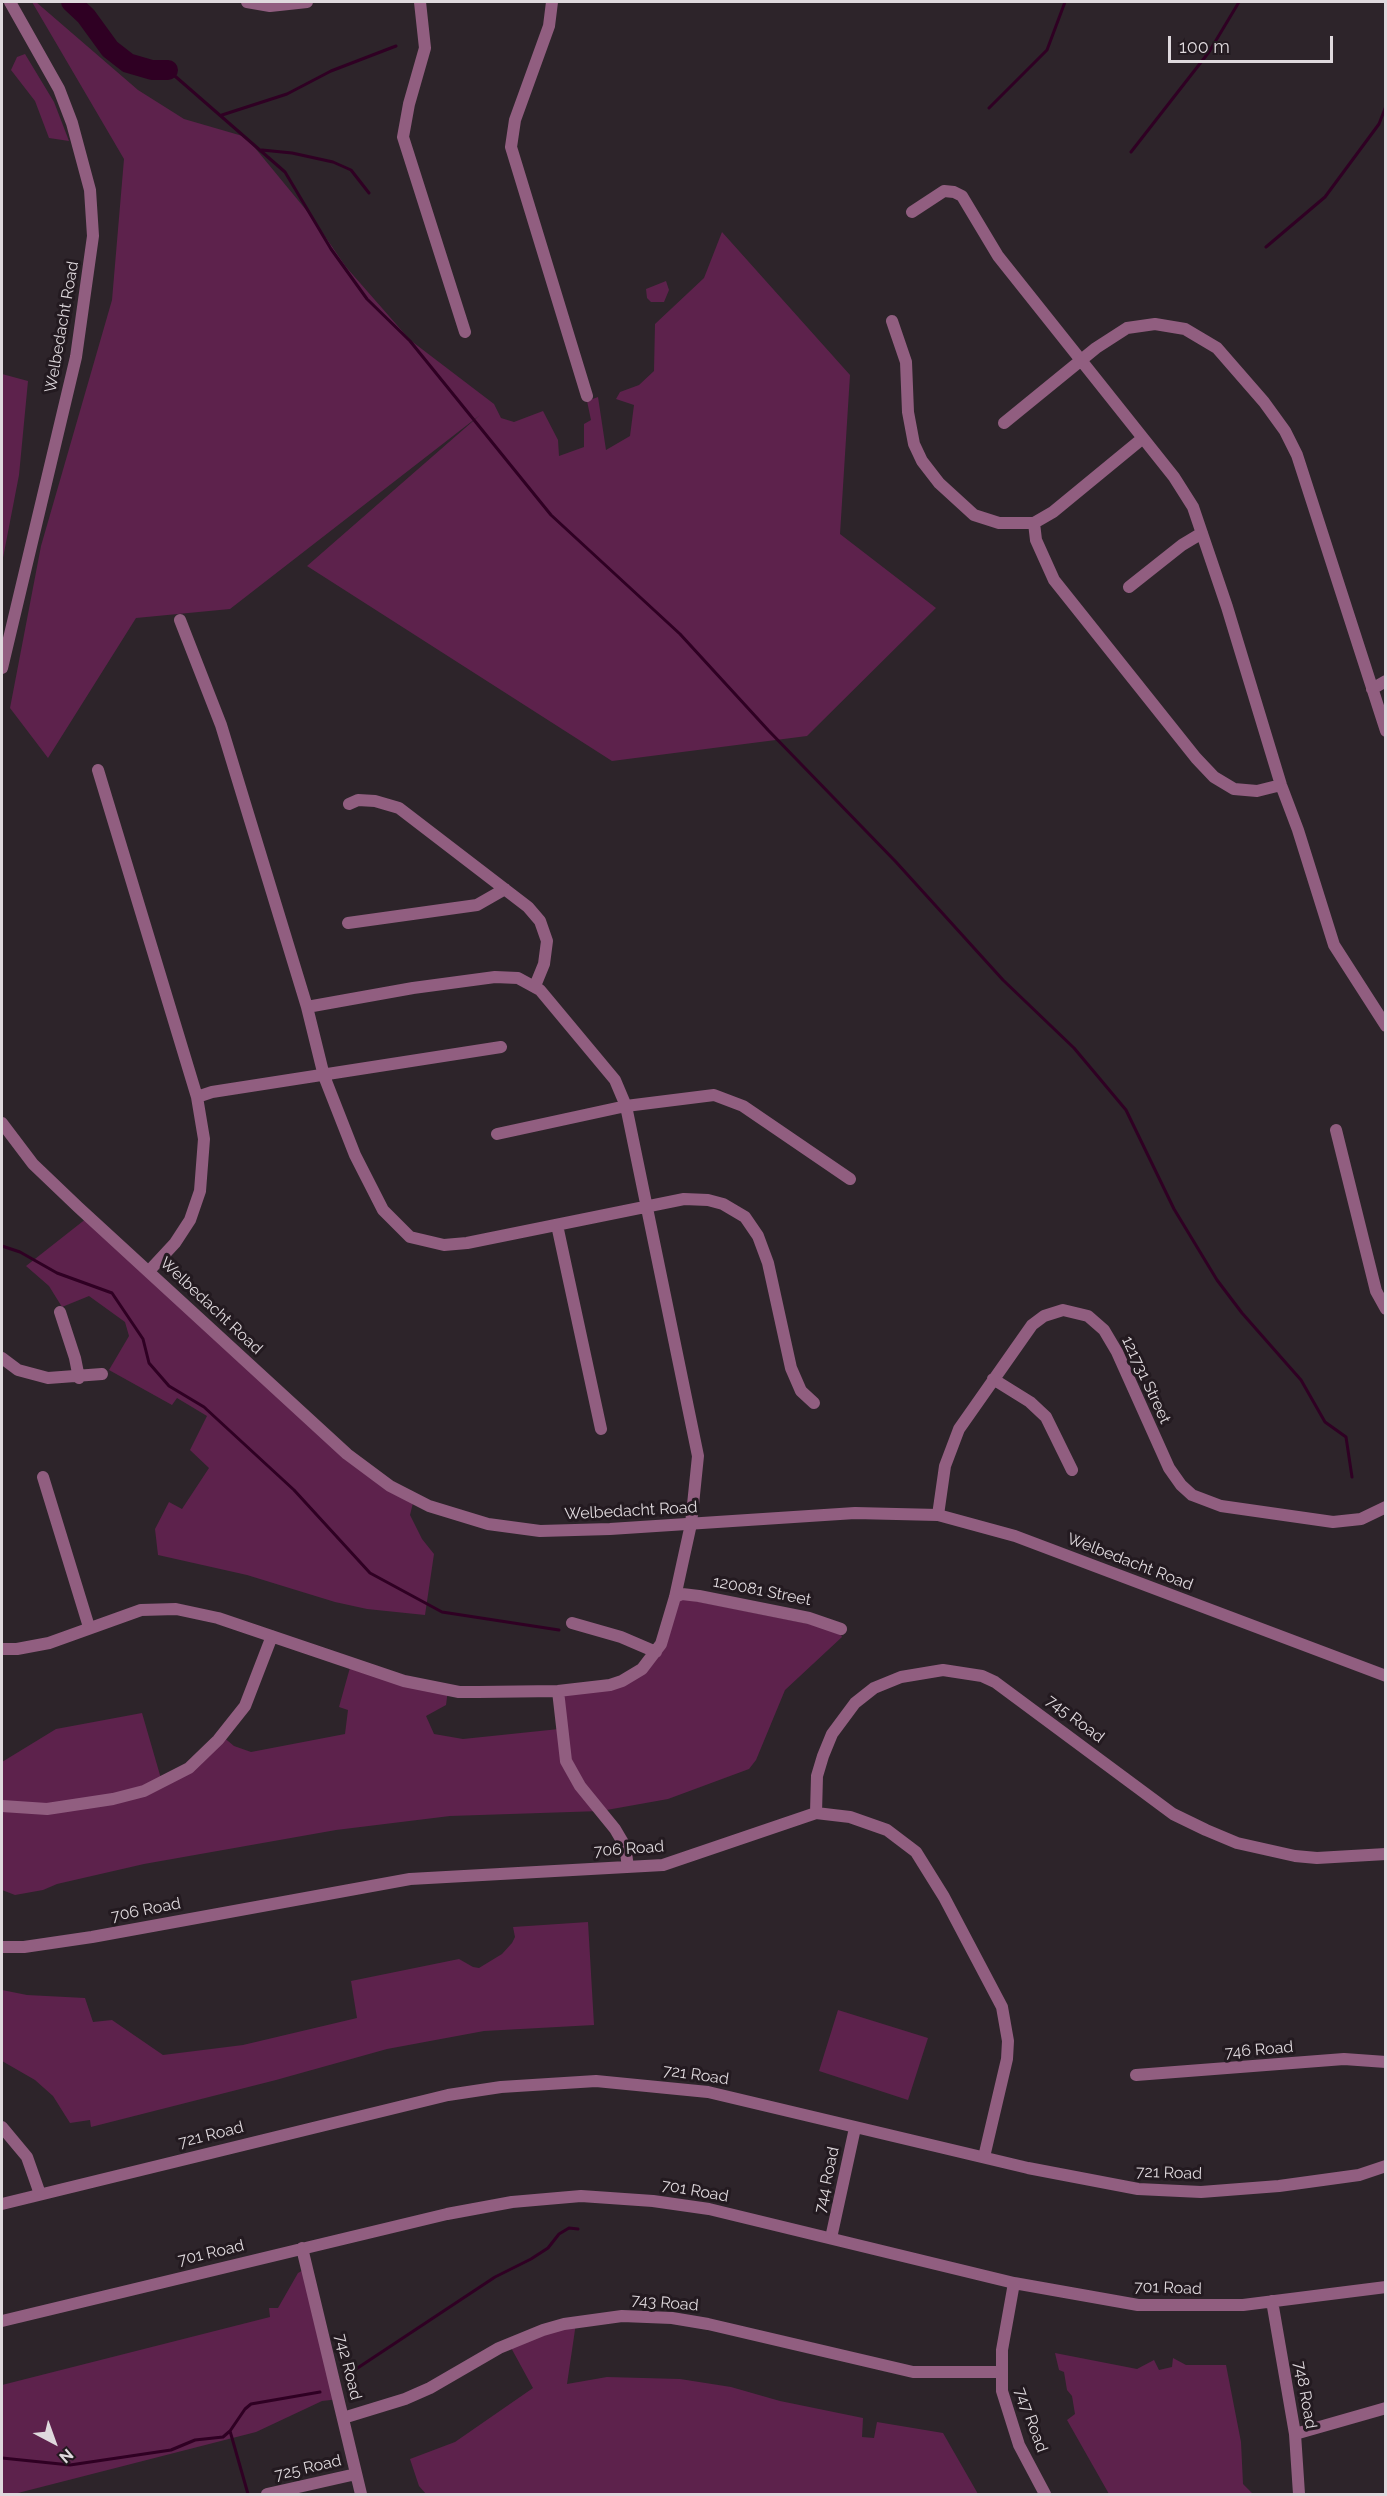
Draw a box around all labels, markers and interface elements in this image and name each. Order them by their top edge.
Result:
scale bar [1171,24,1336,62]
text: 100 m [1179,36,1230,57]
street label: Welbedacht Road [41,260,83,394]
street label: Welbedacht Road [156,1254,266,1358]
street label: 121731 Street [1117,1333,1175,1427]
street label: Welbedacht Road [564,1498,698,1524]
street label: Welbedacht Road [1064,1529,1196,1595]
street label: 120081 Street [711,1572,813,1610]
street label: 745 Road [1042,1691,1108,1747]
street label: 706 Road [593,1837,665,1861]
street label: 706 Road [110,1894,182,1926]
street label: 746 Road [1224,2037,1294,2063]
street label: 721 Road [662,2061,730,2089]
street label: 721 Road [177,2118,245,2152]
street label: 744 Road [811,2145,843,2215]
street label: 721 Road [1136,2162,1202,2184]
street label: 701 Road [660,2176,730,2206]
street label: 701 Road [176,2236,246,2270]
street label: 701 Road [1134,2277,1202,2299]
street label: 743 Road [631,2290,699,2316]
street label: 742 Road [331,2332,365,2402]
street label: 748 Road [1290,2360,1320,2430]
street label: 747 Road [1010,2385,1052,2455]
north arrow [24,2412,84,2472]
text: N [55,2445,77,2467]
street label: 725 Road [273,2451,343,2485]

